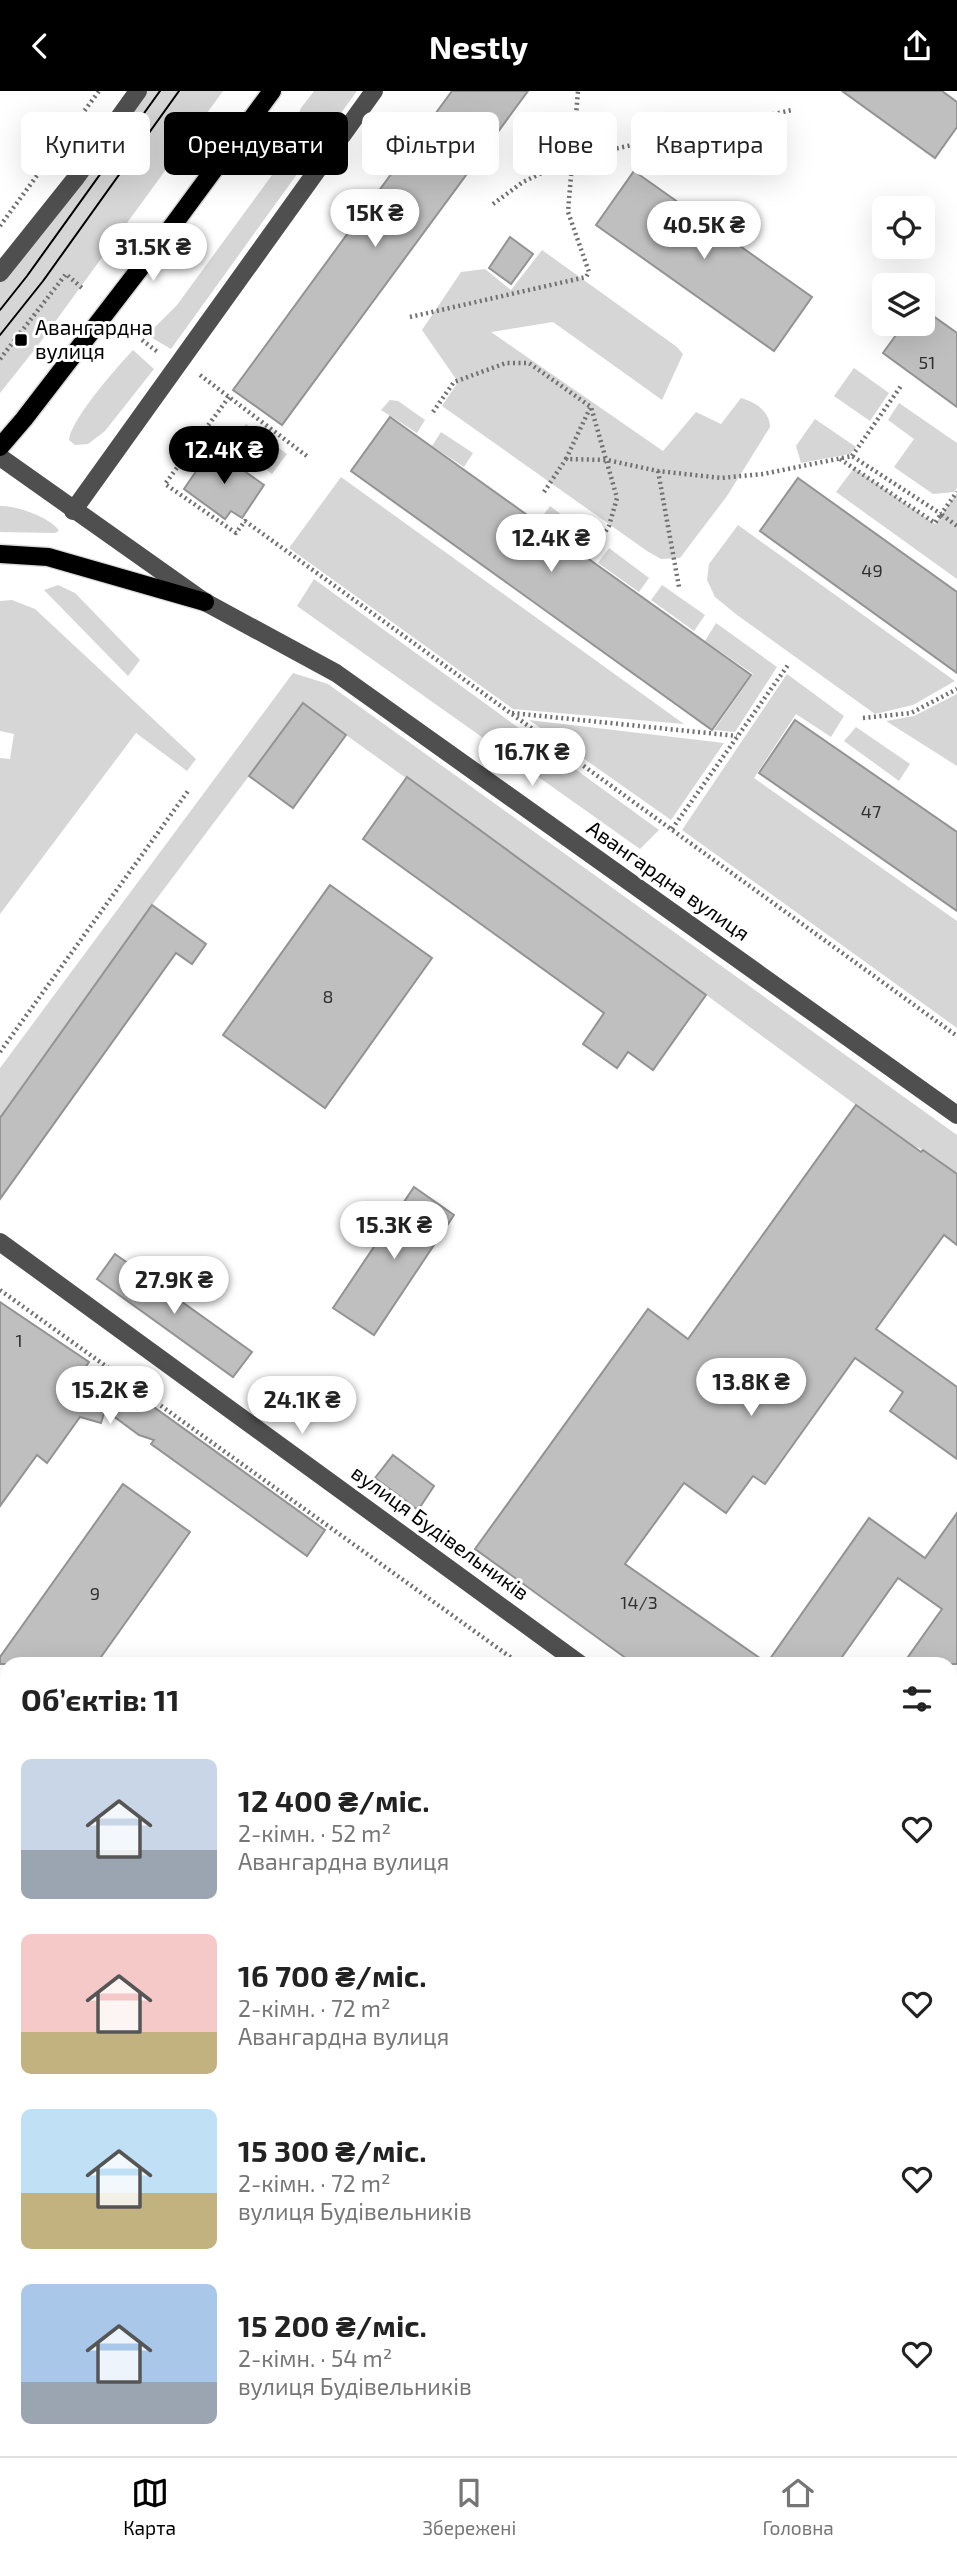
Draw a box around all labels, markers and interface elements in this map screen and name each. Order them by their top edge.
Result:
icon: back [21,27,59,65]
text: Nestly [429,27,528,65]
icon: share [898,27,936,65]
chip: Купити [21,112,150,175]
chip: Орендувати [164,112,348,175]
chip: Фільтри [362,112,499,175]
chip: Нове [513,112,617,175]
chip: Квартира [631,112,787,175]
pin: 15K ₴ [326,190,424,249]
map controls [872,196,935,336]
button: locate [872,196,935,259]
text: 15K ₴ [346,198,404,226]
pin: 40.5K ₴ [639,201,769,261]
text: 40.5K ₴ [663,210,745,238]
pin: 31.5K ₴ [88,223,218,283]
text: 31.5K ₴ [115,232,191,260]
button: layers [872,273,935,336]
place label: Авангардна вулиця [35,314,153,364]
marker: Авангардна вулиця [13,332,29,348]
house number: 51 [919,351,935,373]
pin: 12.4K ₴ [159,427,289,486]
text: 12.4K ₴ [185,435,263,463]
pin: 12.4K ₴ [486,515,616,574]
text: 12.4K ₴ [512,523,590,551]
house number: 49 [861,559,883,581]
pin: 16.7K ₴ [467,729,597,788]
text: 16.7K ₴ [494,737,570,765]
house number: 47 [861,800,881,822]
street label: Авангардна вулиця [582,814,755,946]
house number: 8 [323,985,333,1007]
pin: 15.3K ₴ [329,1201,459,1261]
text: 15.3K ₴ [356,1210,432,1238]
pin: 27.9K ₴ [109,1257,239,1316]
text: 27.9K ₴ [135,1265,213,1293]
house number: 1 [15,1329,23,1351]
pin: 13.8K ₴ [686,1359,816,1418]
pin: 15.2K ₴ [45,1367,175,1426]
text: 13.8K ₴ [712,1367,790,1395]
text: 15.2K ₴ [72,1375,148,1403]
pin: 24.1K ₴ [237,1377,367,1436]
text: 24.1K ₴ [263,1385,341,1413]
street label: вулиця Будівельників [347,1459,535,1605]
house number: 9 [90,1582,100,1604]
house number: 14/3 [620,1591,658,1613]
icon: filters [898,1680,936,1718]
text: Об’єктів: 11 [21,1681,180,1717]
text: 12 400 ₴/міс. [238,1782,430,1818]
icon: home [77,1787,161,1871]
icon: heart [898,1810,936,1848]
text: 2-кімн. · 52 m² [238,1819,391,1847]
text: Авангардна вулиця [238,1847,449,1875]
text: 16 700 ₴/міс. [238,1957,427,1993]
icon: home [77,1962,161,2046]
icon: heart [898,1985,936,2023]
text: 2-кімн. · 72 m² [238,1994,390,2022]
text: Авангардна вулиця [238,2022,449,2050]
text: 15 300 ₴/міс. [238,2132,427,2168]
icon: home [77,2137,161,2221]
icon: heart [898,2160,936,2198]
text: 2-кімн. · 72 m² [238,2169,390,2197]
text: вулиця Будівельників [238,2197,472,2225]
text: 15 200 ₴/міс. [238,2307,427,2343]
icon: home [77,2312,161,2396]
icon: heart [898,2335,936,2373]
text: 2-кімн. · 54 m² [238,2344,392,2372]
text: вулиця Будівельників [238,2372,472,2400]
tab: Карта [123,2474,176,2539]
tab: Збережені [422,2474,516,2539]
tab: Головна [763,2474,834,2539]

